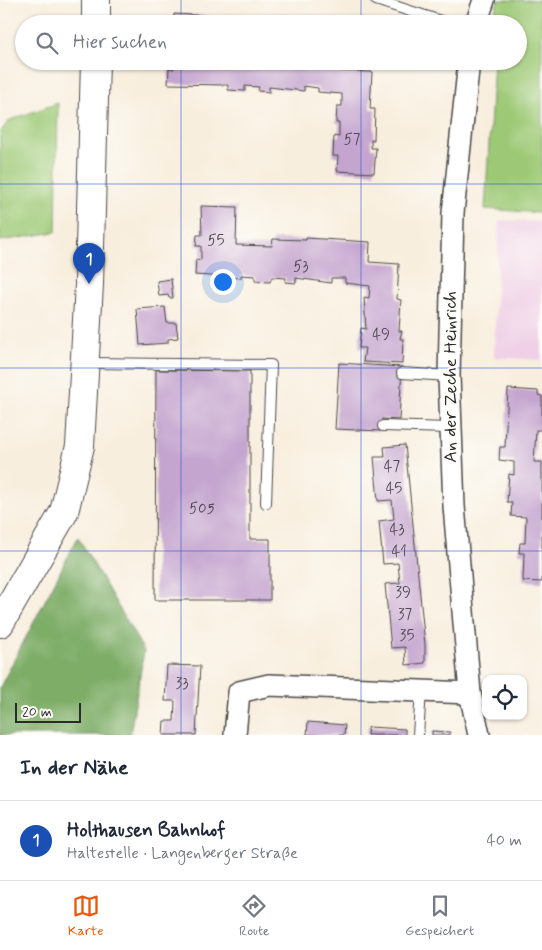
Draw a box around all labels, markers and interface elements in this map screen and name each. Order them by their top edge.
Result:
search box [15,15,527,70]
icon: search [33,29,61,57]
text: Hier suchen [73,30,167,55]
house number: 57 [344,130,361,150]
house number: 55 [208,231,225,251]
pin: 1 [73,243,105,284]
house number: 53 [293,257,309,277]
your location [210,269,236,295]
street label: An der Zeche Heinrich [439,291,463,463]
house number: 49 [372,325,390,345]
house number: 47 [384,457,401,477]
house number: 45 [386,479,402,499]
house number: 505 [189,499,215,519]
house number: 43 [389,520,405,540]
house number: 41 [391,542,407,562]
house number: 39 [395,583,411,603]
house number: 37 [398,605,413,625]
house number: 35 [400,626,414,646]
house number: 33 [175,674,189,694]
map controls [482,675,527,720]
button: locate [482,675,527,720]
scale bar [15,700,81,723]
text: 20 m [22,703,52,721]
text: In der Nähe [20,754,128,782]
text: Holthausen Bahnhof [67,818,225,843]
text: 1 [32,830,40,851]
text: 40 m [486,830,522,851]
text: Haltestelle · Langenberger Straße [67,843,298,864]
tab: Karte [68,892,104,940]
tab: Route [239,892,269,940]
tab: Gespeichert [405,892,474,940]

